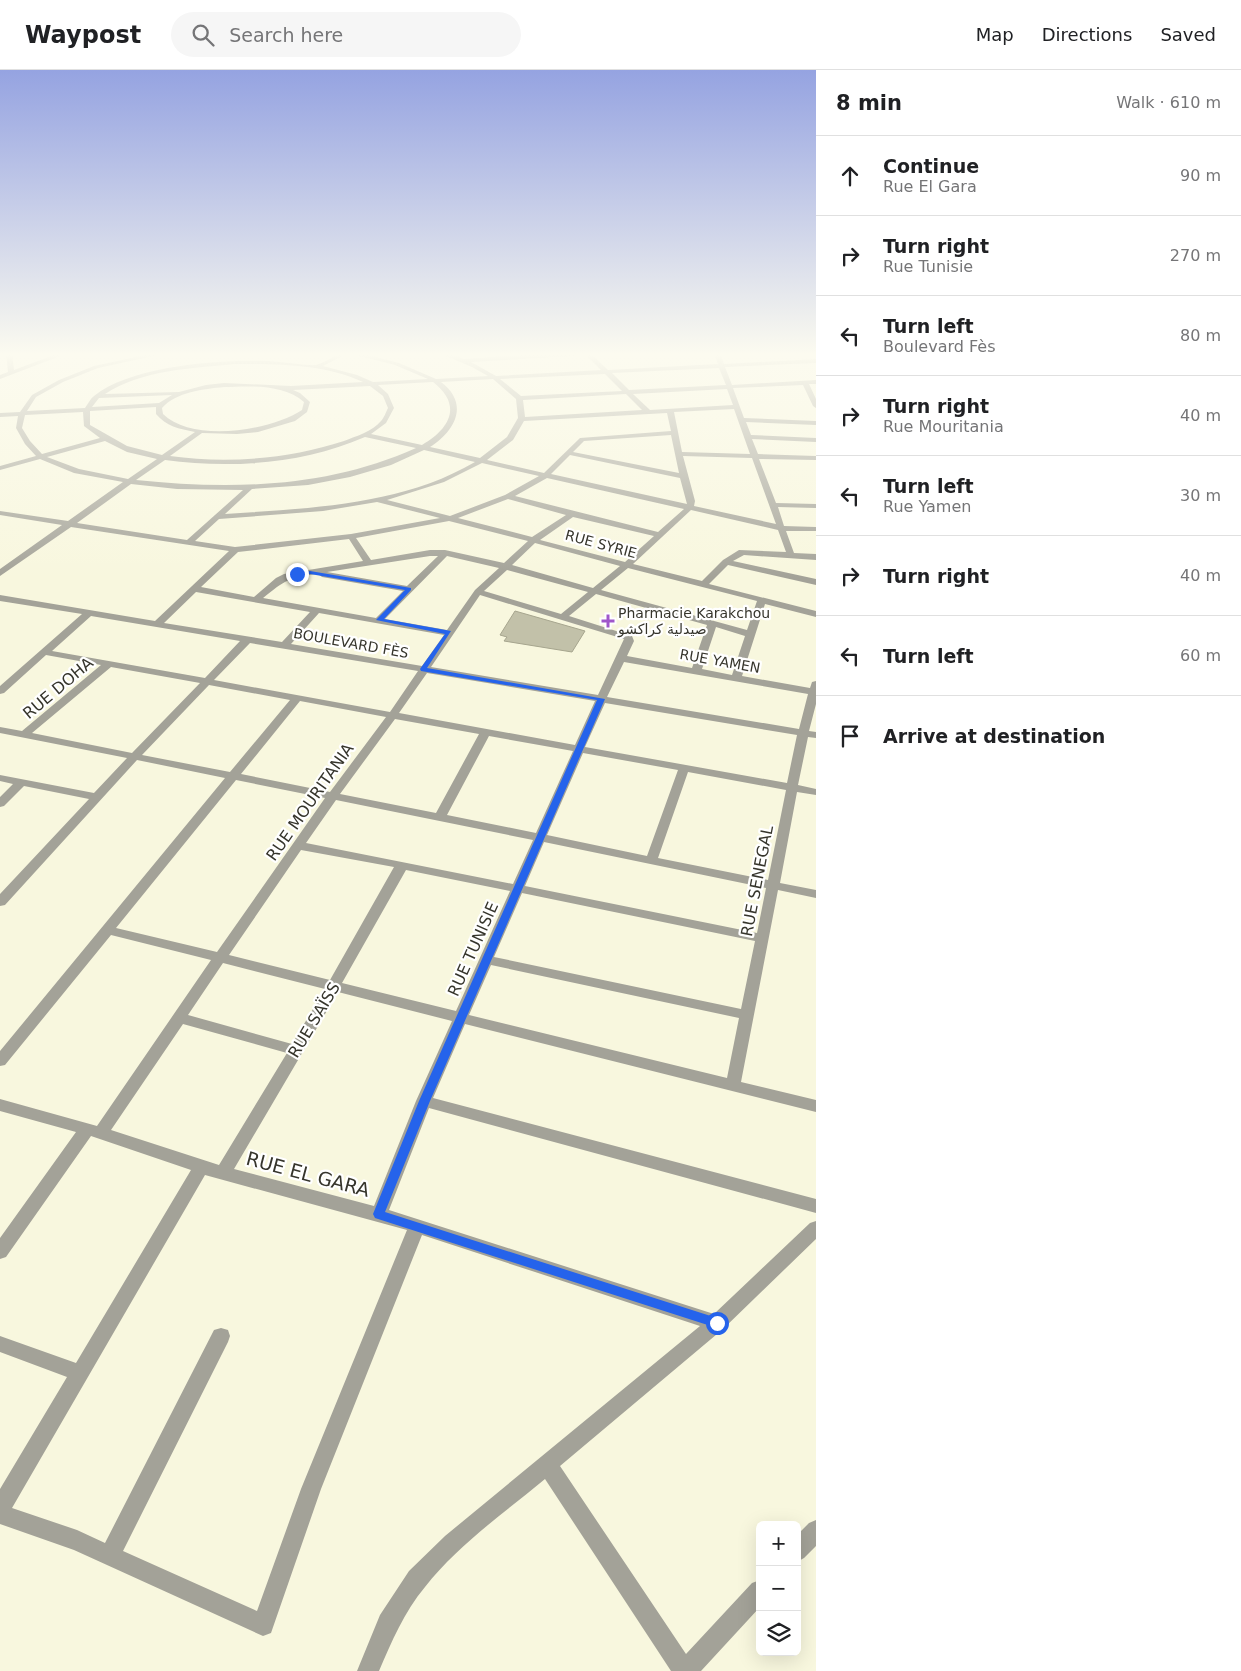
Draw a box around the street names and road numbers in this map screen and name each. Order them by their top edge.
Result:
street label: RUE SYRIE [563,527,639,561]
street label: BOULEVARD FÈS [292,625,410,661]
street label: RUE YAMEN [678,646,762,676]
street label: RUE DOHA [19,653,97,723]
street label: RUE MOURITANIA [262,740,358,864]
street label: RUE SENEGAL [737,824,777,938]
street label: RUE TUNISIE [444,899,502,999]
street label: RUE SAÏSS [284,979,344,1061]
street label: RUE EL GARA [244,1147,372,1201]

